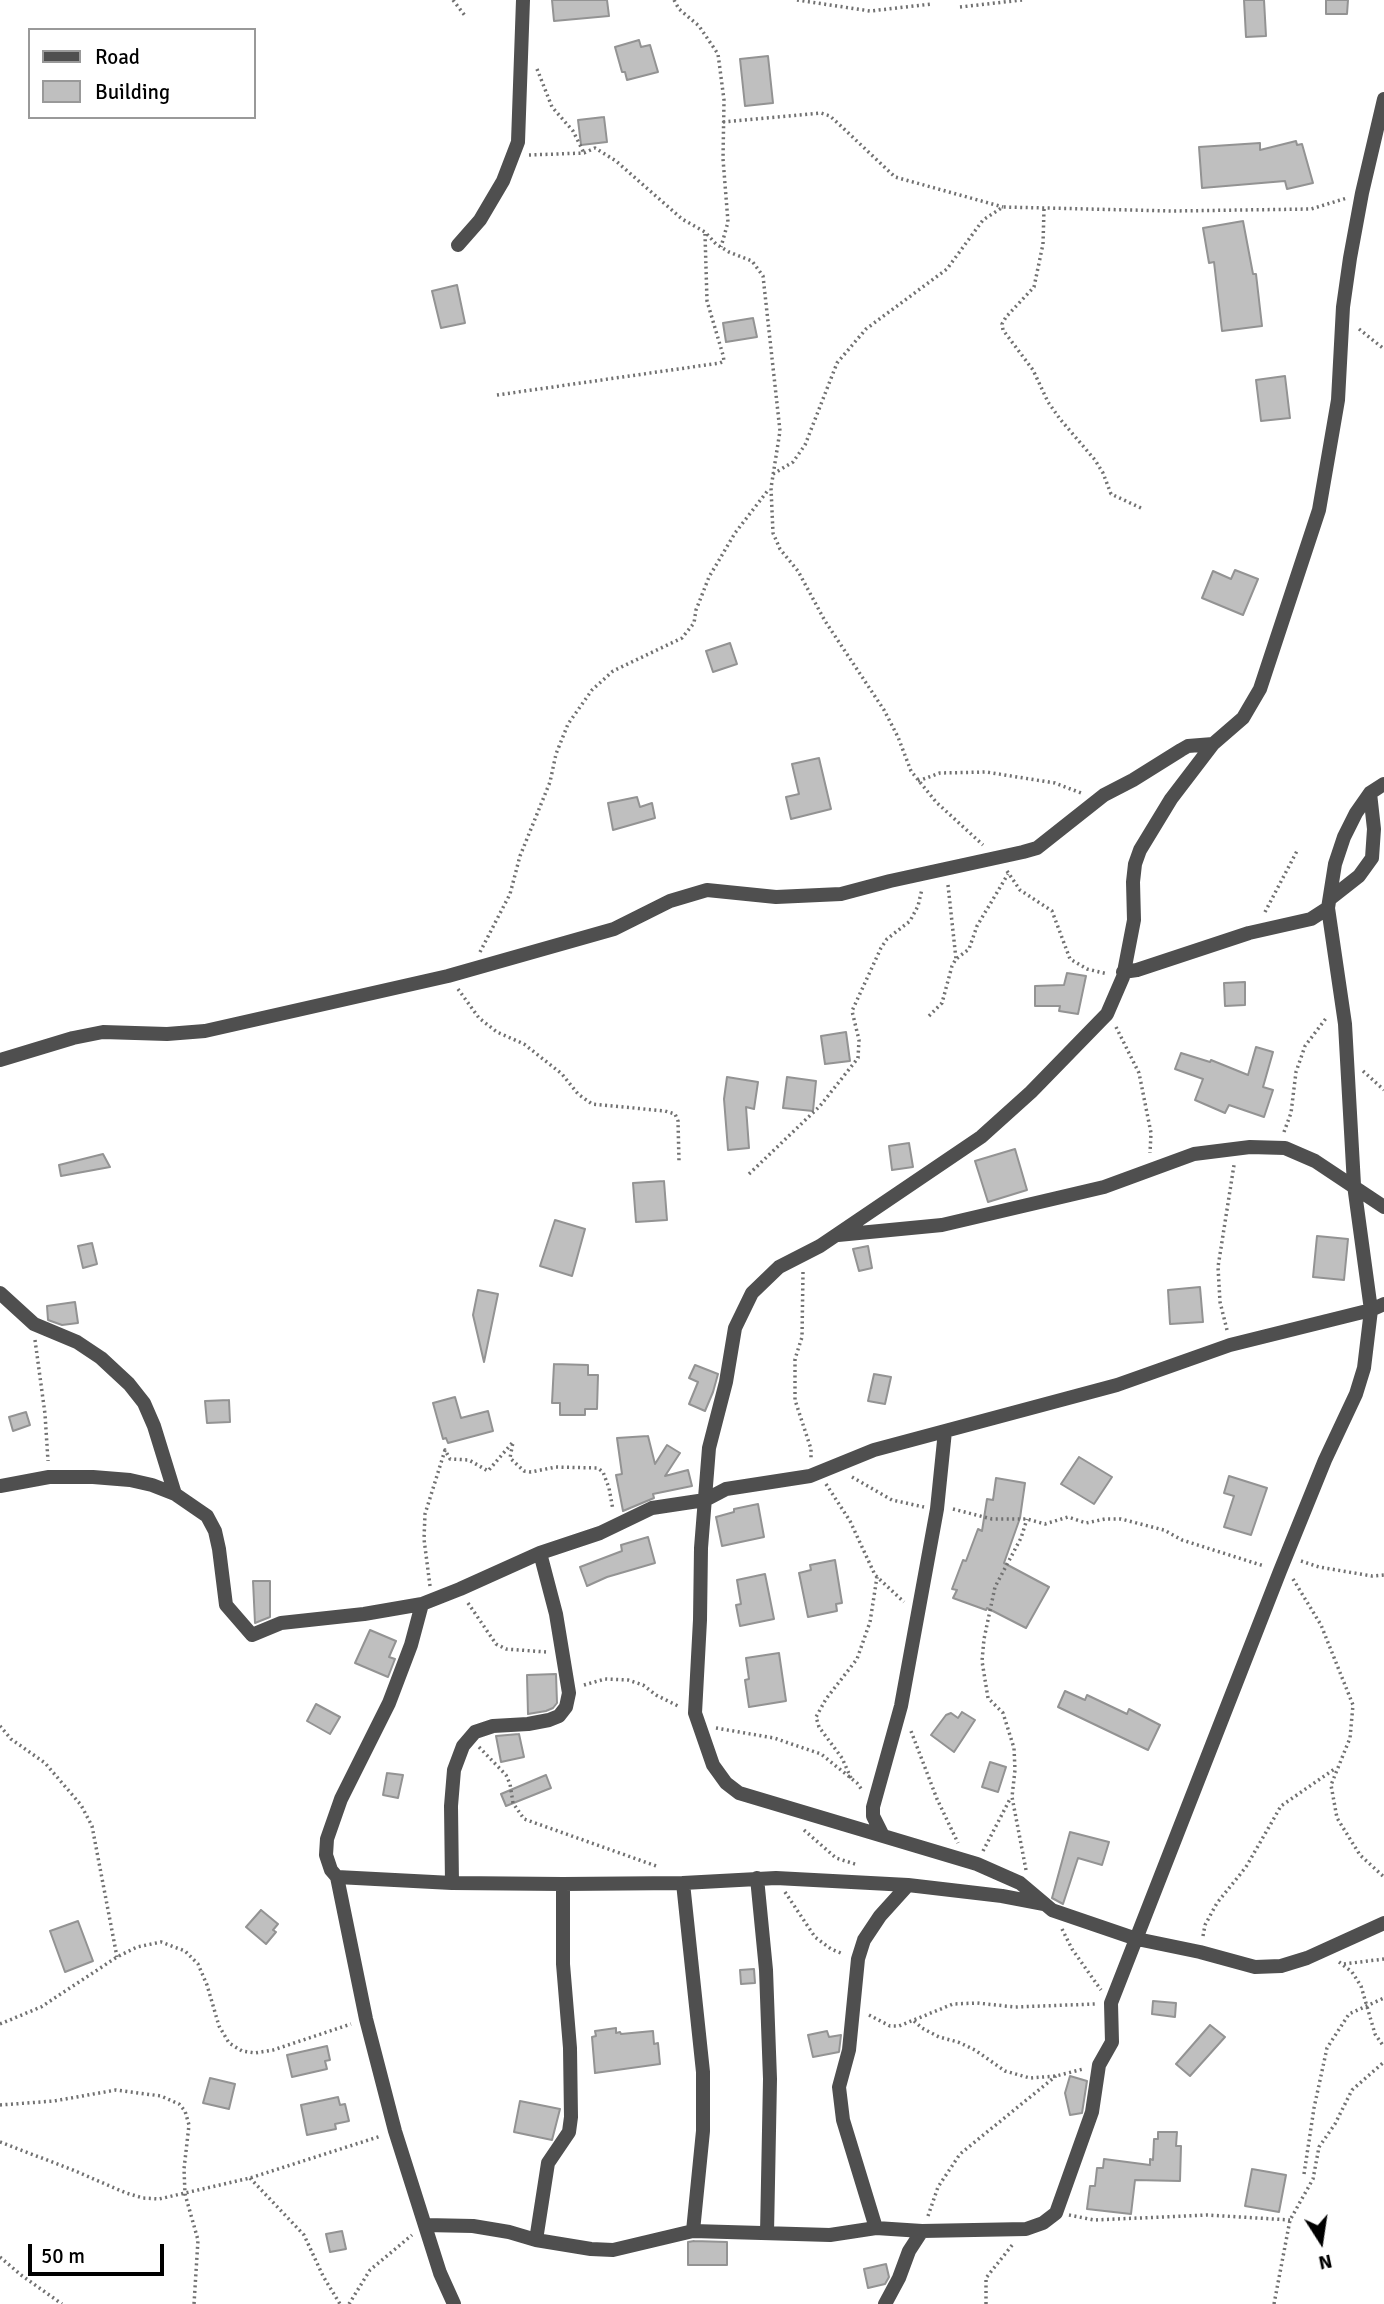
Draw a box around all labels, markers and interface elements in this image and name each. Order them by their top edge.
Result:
legend [28,28,256,119]
text: Road [95,44,140,70]
text: Building [95,79,170,105]
north arrow [1286,2206,1356,2276]
scale bar [32,2230,168,2274]
text: 50 m [41,2243,85,2269]
text: N [1316,2248,1334,2275]

